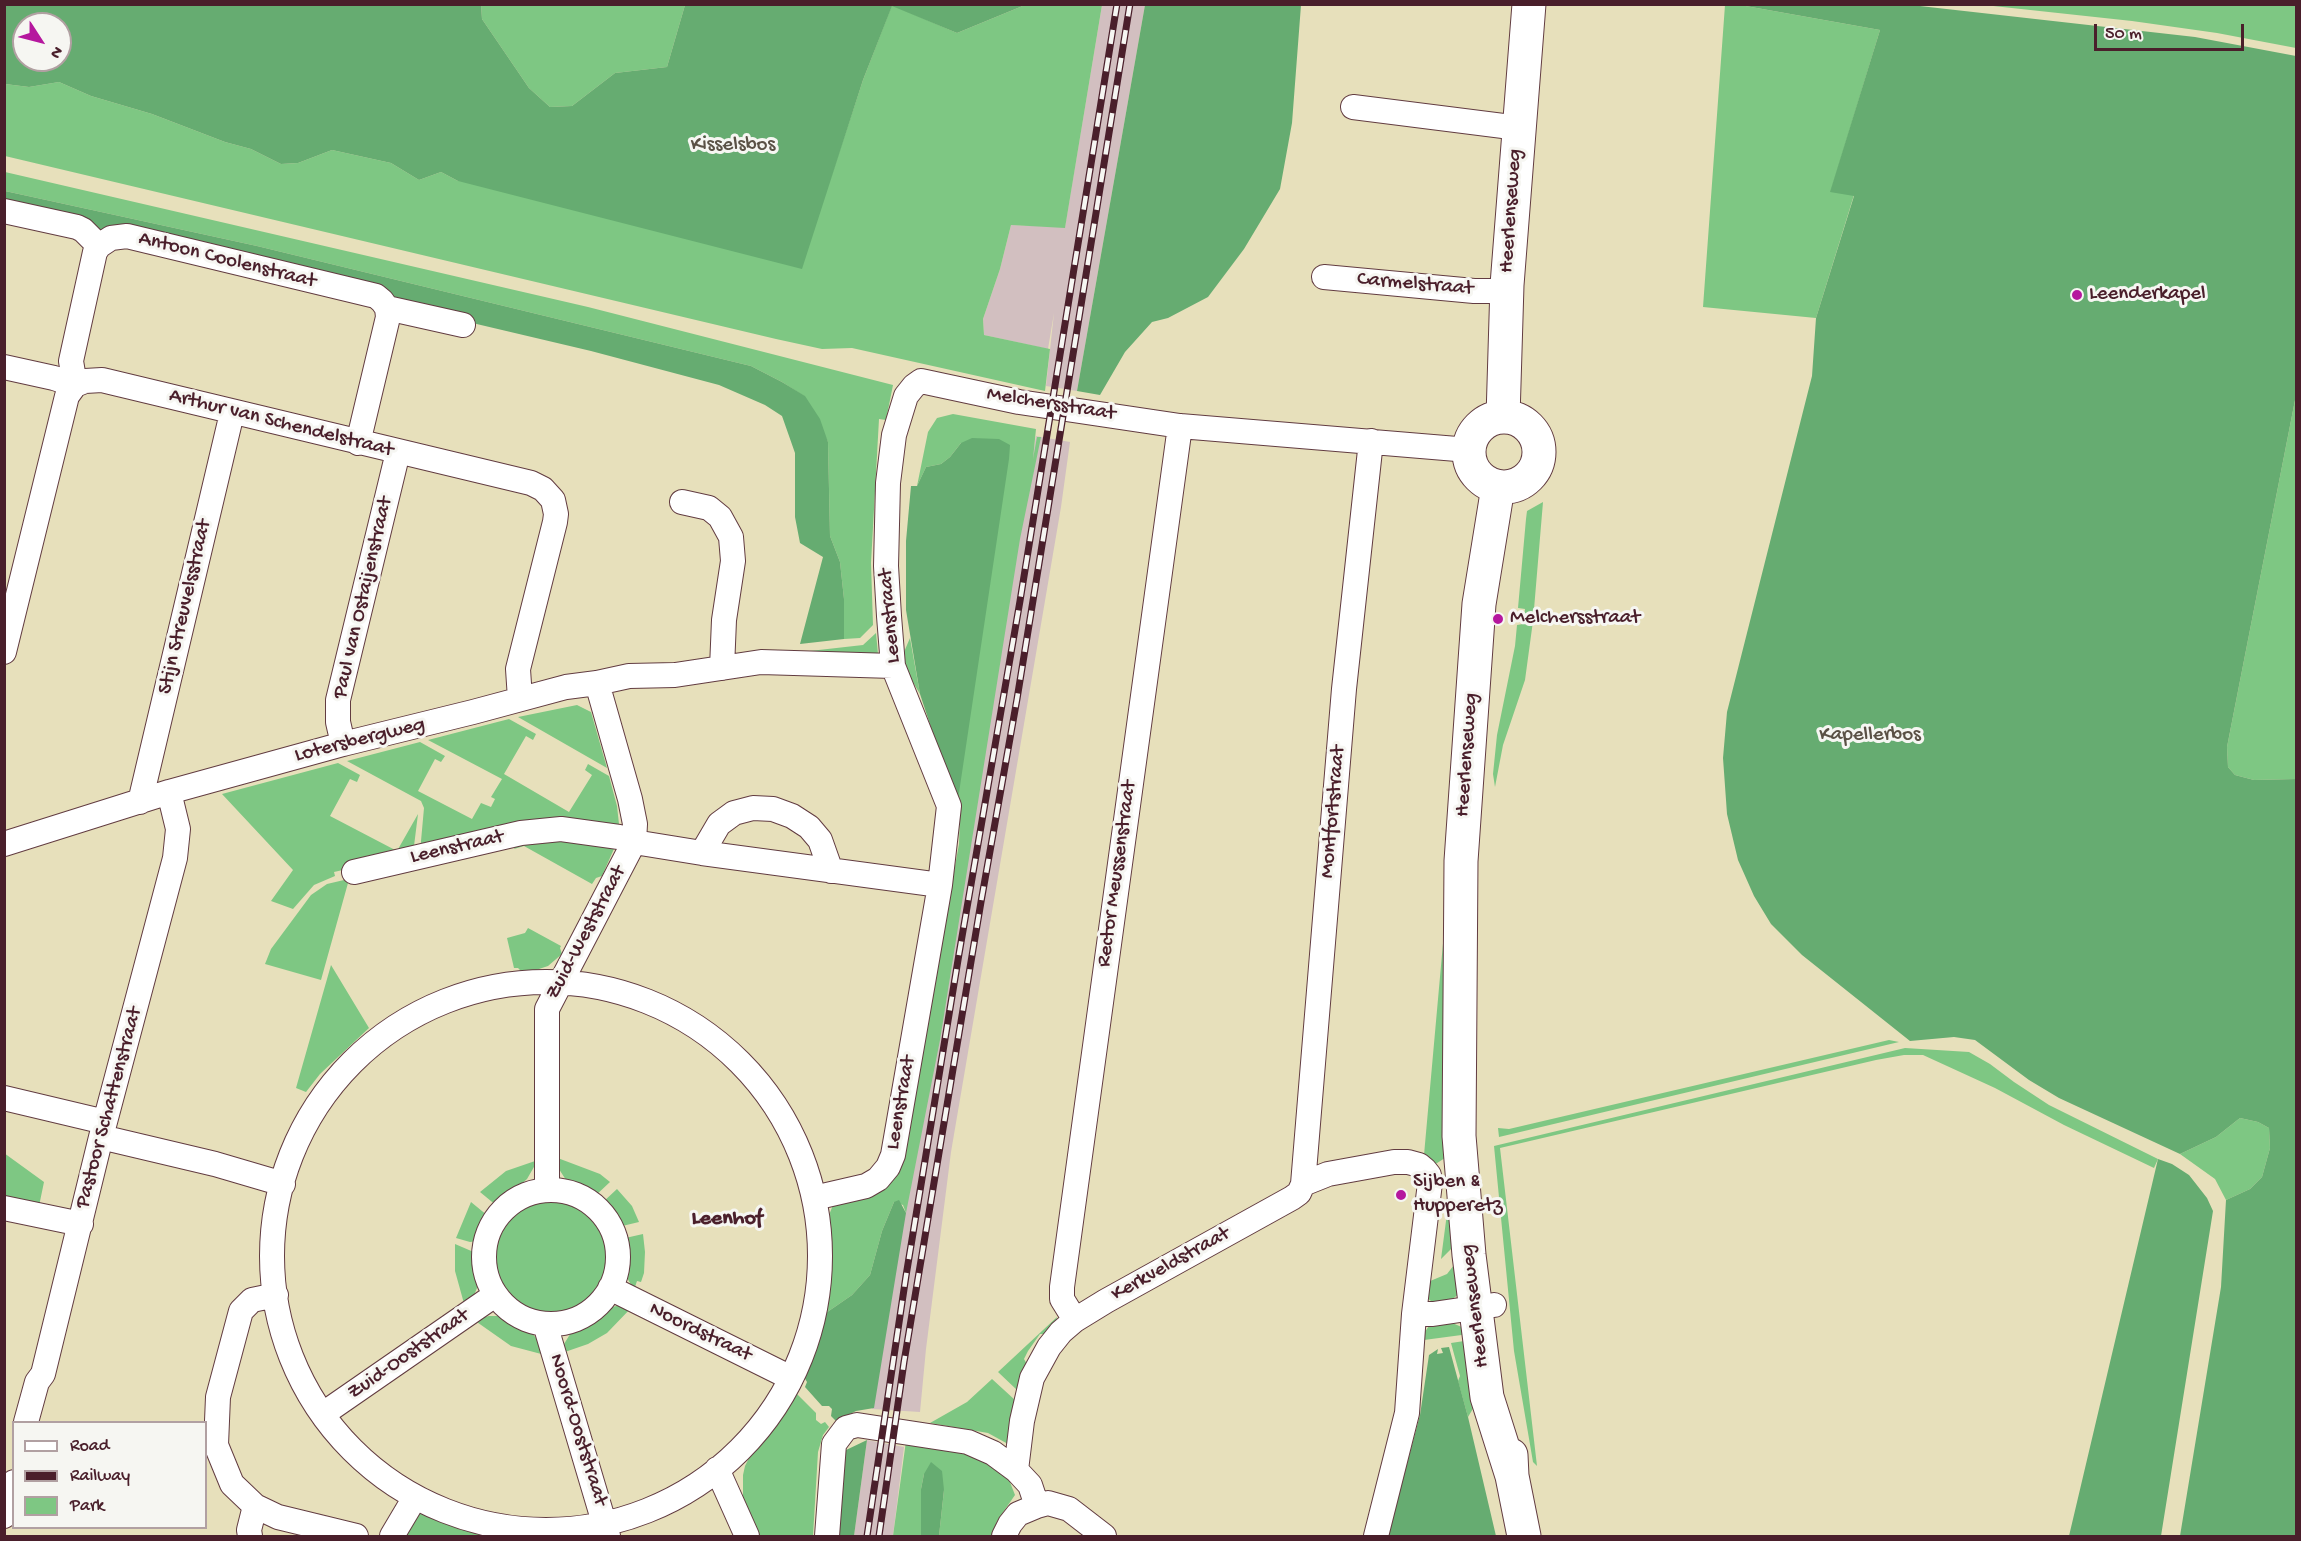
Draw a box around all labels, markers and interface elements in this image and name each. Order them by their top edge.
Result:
north arrow [12,12,72,72]
scale bar [2097,12,2247,50]
text: 50 m [2105,24,2142,45]
text: N [45,42,66,62]
park label: Kisselsbos [691,133,775,159]
street label: Heerlenseweg [1495,148,1529,274]
street label: Antoon Coolenstraat [136,227,318,295]
street label: Carmelstraat [1356,267,1474,303]
place label: Leenderkapel [2089,282,2206,308]
marker: Leenderkapel [2070,288,2084,302]
street label: Melchersstraat [985,382,1117,428]
street label: Arthur van Schendelstraat [166,384,396,464]
street label: Paul van Ostaijenstraat [329,495,399,701]
street label: Stijn Streuvelsstraat [154,517,218,697]
street label: Leenstraat [874,568,908,664]
place label: Melchersstraat [1510,606,1640,632]
marker: Melchersstraat [1491,612,1505,626]
street label: Heerlenseweg [1451,692,1485,818]
street label: Lotersbergweg [292,713,428,769]
park label: Kapellerbos [1819,723,1921,749]
street label: Montfortstraat [1316,745,1352,879]
street label: Rector Meussenstraat [1092,779,1144,969]
street label: Leenstraat [408,825,506,871]
street label: Zuid-Weststraat [541,862,633,1004]
street label: Pastoor Schattenstraat [71,1005,149,1211]
street label: Leenstraat [881,1054,923,1152]
place label: Sijben & Hupperetz [1413,1170,1502,1220]
marker: Sijben & Hupperetz [1394,1188,1408,1202]
district label: Leenhof [691,1207,763,1233]
street label: Kerkveldstraat [1107,1222,1235,1308]
street label: Heerlenseweg [1456,1243,1496,1369]
street label: Noordstraat [645,1297,755,1369]
street label: Zuid-Ooststraat [343,1304,475,1406]
street label: Noord-Ooststraat [542,1351,612,1509]
legend [12,1421,207,1529]
text: Road [70,1436,109,1457]
text: Railway [70,1466,130,1487]
text: Park [70,1496,104,1517]

